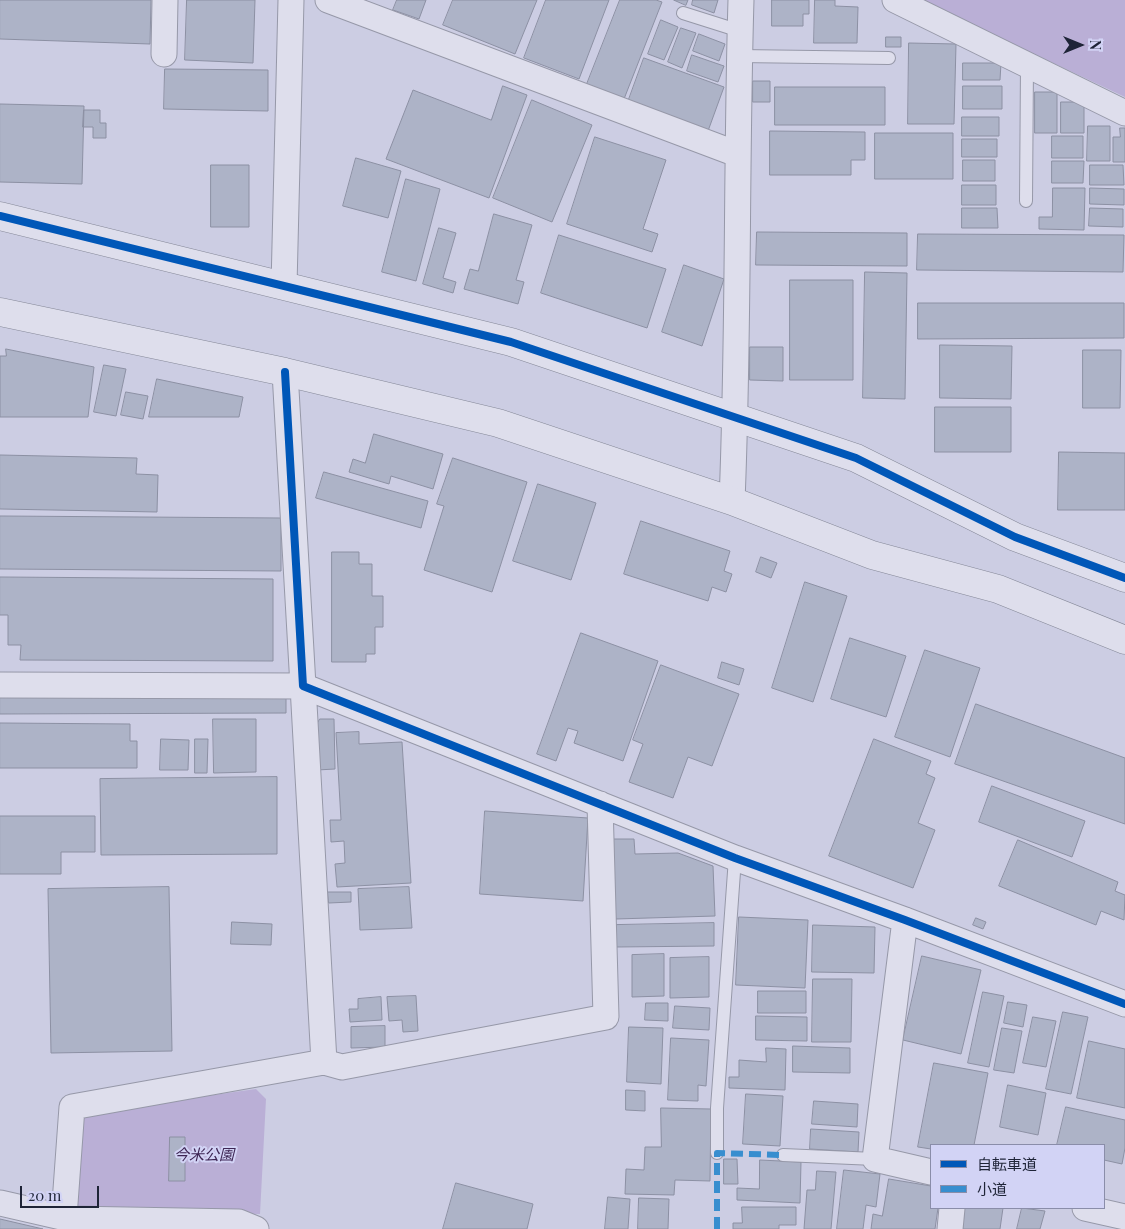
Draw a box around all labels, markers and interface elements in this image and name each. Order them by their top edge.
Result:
north arrow [1055,20,1105,70]
text: N [1086,40,1105,50]
legend [930,1144,1105,1209]
park label: 今米公園 [174,1146,234,1164]
text: 自転車道 [977,1154,1037,1174]
scale bar [22,1176,101,1208]
text: 小道 [977,1179,1007,1199]
text: 20 m [28,1185,61,1205]

